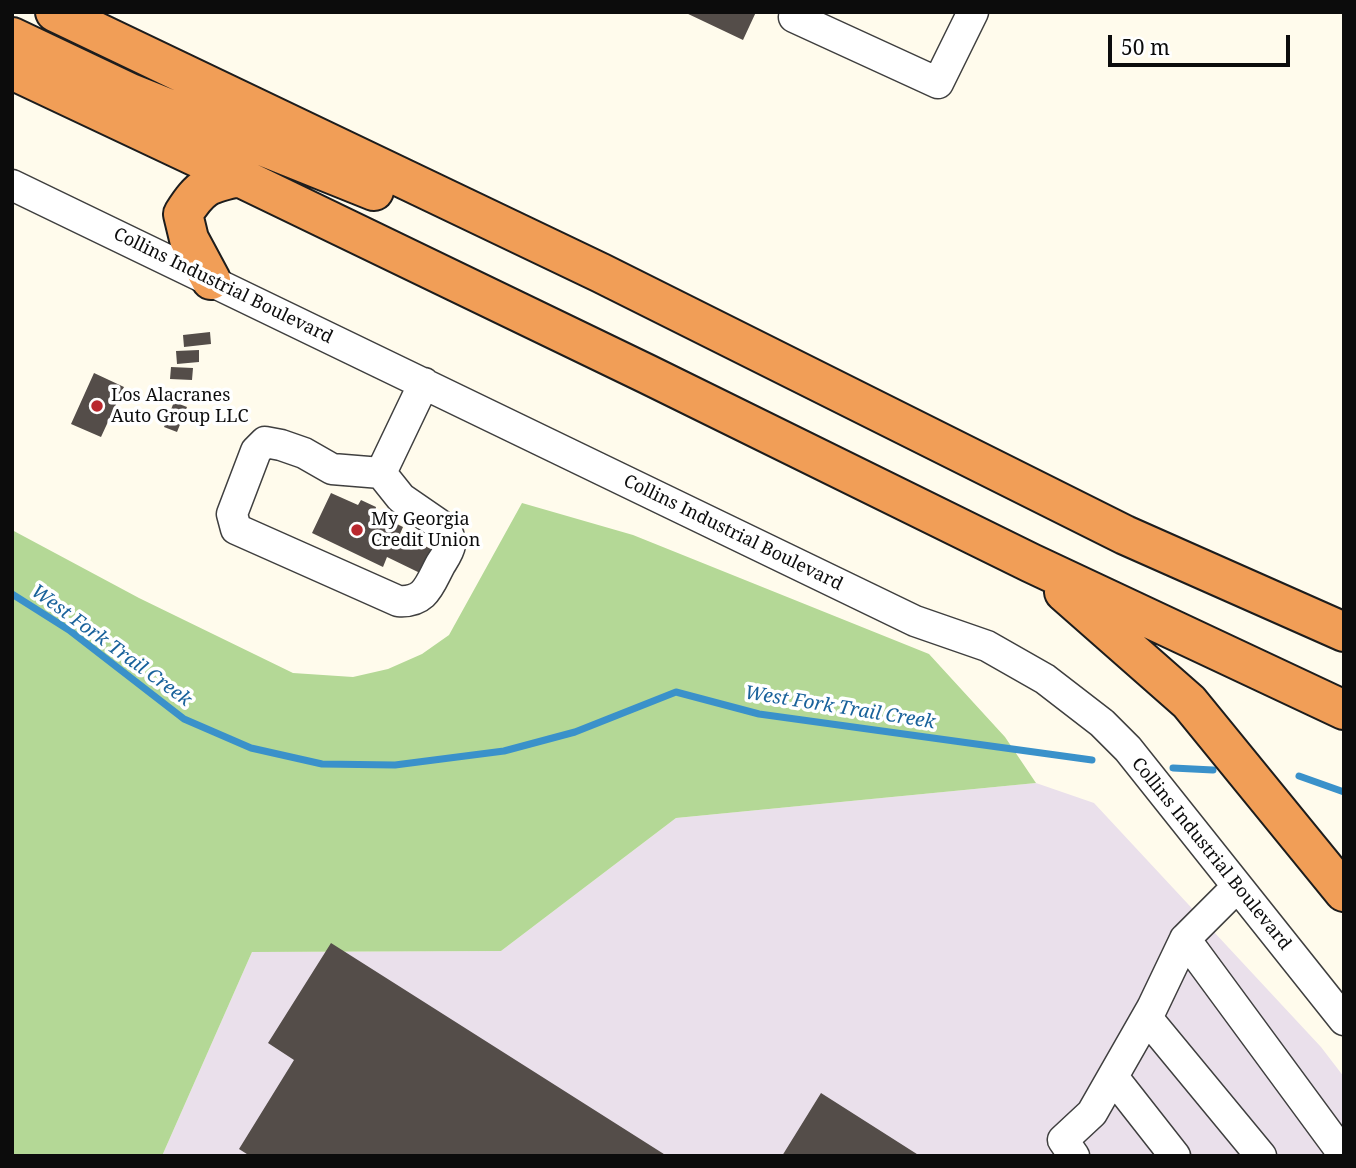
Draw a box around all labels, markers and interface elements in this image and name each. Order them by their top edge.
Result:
scale bar [1111,21,1293,65]
text: 50 m [1121,33,1170,61]
street label: Collins Industrial Boulevard [110,223,336,349]
place label: Los Alacranes Auto Group LLC [111,385,249,428]
marker: Los Alacranes Auto Group LLC [89,398,105,414]
street label: Collins Industrial Boulevard [620,470,846,596]
place label: My Georgia Credit Union [371,509,480,552]
marker: My Georgia Credit Union [349,522,365,538]
water label: West Fork Trail Creek [26,580,196,712]
water label: West Fork Trail Creek [743,682,937,734]
street label: Collins Industrial Boulevard [1127,753,1295,955]

